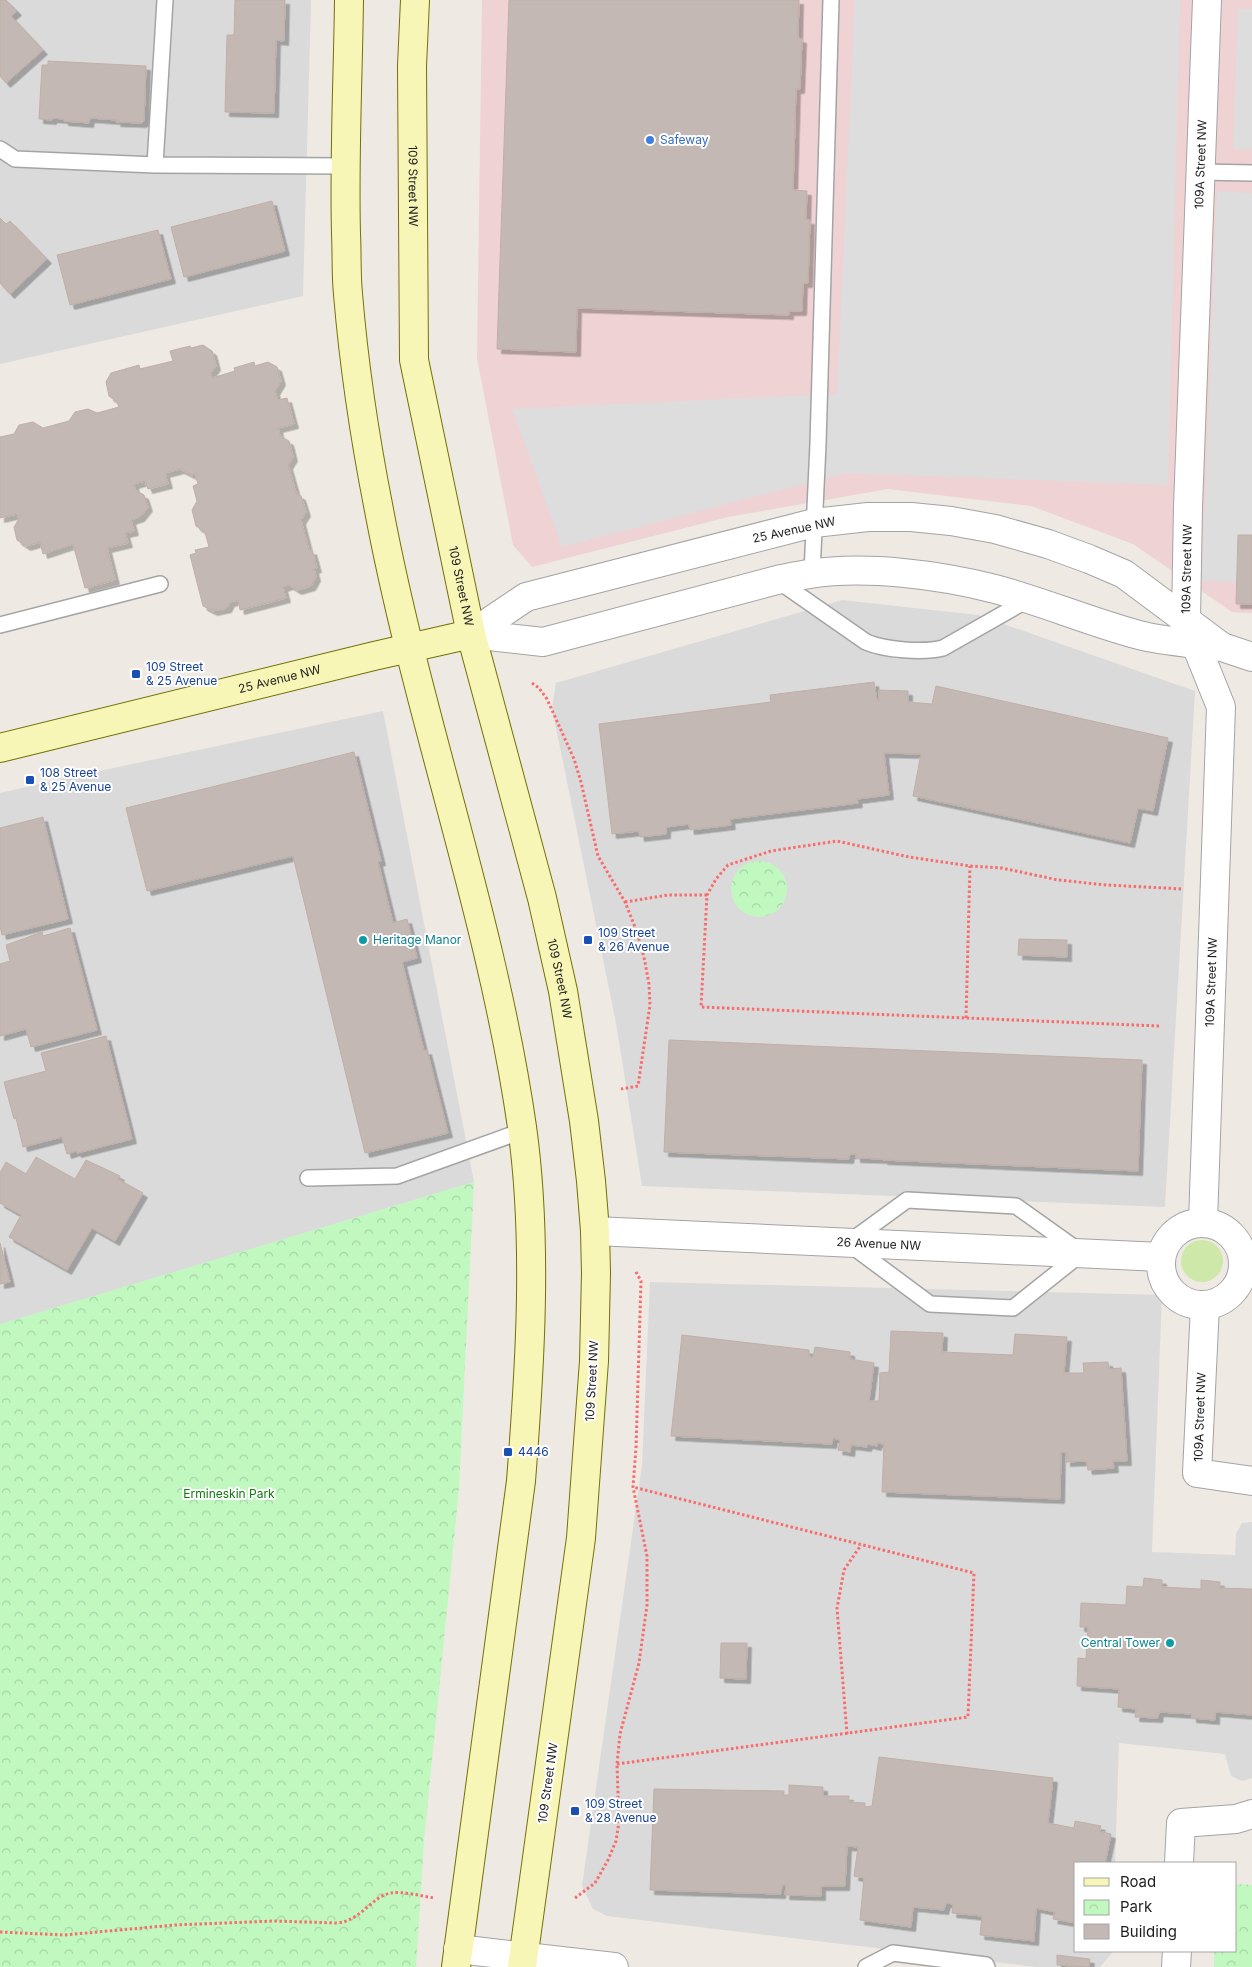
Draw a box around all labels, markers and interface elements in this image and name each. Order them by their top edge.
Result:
street label: 109A Street NW [1191,119,1210,209]
place label: Safeway [660,132,709,147]
marker: Safeway [644,134,656,146]
street label: 109 Street NW [406,145,421,227]
street label: 25 Avenue NW [751,513,837,546]
street label: 109A Street NW [1178,524,1195,614]
street label: 109 Street NW [446,545,477,628]
place label: 109 Street & 25 Avenue [146,659,217,688]
street label: 25 Avenue NW [237,661,322,696]
marker: 109 Street & 25 Avenue [130,668,142,680]
place label: 108 Street & 25 Avenue [40,765,111,794]
marker: 108 Street & 25 Avenue [24,774,36,786]
place label: 109 Street & 26 Avenue [598,925,669,954]
place label: Heritage Manor [373,932,462,947]
marker: Heritage Manor [357,934,369,946]
marker: 109 Street & 26 Avenue [582,934,594,946]
street label: 109 Street NW [544,937,575,1020]
street label: 109A Street NW [1202,937,1220,1027]
street label: 26 Avenue NW [836,1234,921,1253]
street label: 109 Street NW [582,1340,601,1422]
street label: 109A Street NW [1190,1372,1209,1462]
place label: 4446 [518,1444,549,1459]
marker: 4446 [502,1446,514,1458]
park label: Ermineskin Park [183,1486,275,1501]
place label: Central Tower [1081,1635,1160,1650]
marker: Central Tower [1164,1637,1176,1649]
street label: 109 Street NW [534,1741,561,1824]
place label: 109 Street & 28 Avenue [585,1796,656,1825]
marker: 109 Street & 28 Avenue [569,1805,581,1817]
legend [1074,1862,1237,1952]
text: Road [1120,1872,1156,1891]
text: Park [1120,1897,1153,1916]
text: Building [1120,1922,1177,1941]

